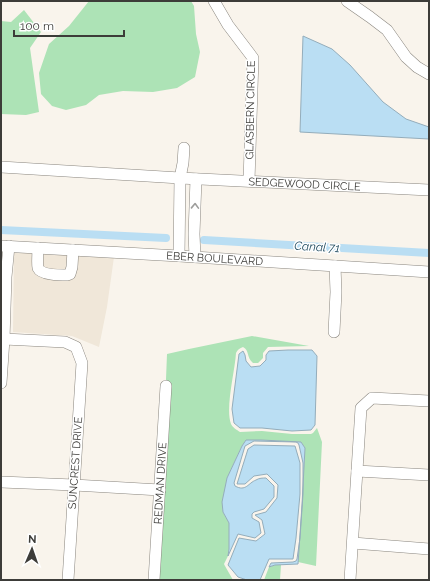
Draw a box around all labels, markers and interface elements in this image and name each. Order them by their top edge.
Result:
scale bar [14,12,124,38]
text: 100 m [20,19,54,33]
street label: GLASBERN CIRCLE [243,60,258,160]
street label: SEDGEWOOD CIRCLE [248,175,361,194]
one-way arrow [191,203,200,209]
water label: Canal 71 [294,239,340,255]
street label: EBER BOULEVARD [166,249,264,268]
street label: SUNCREST DRIVE [66,416,85,510]
street label: REDMAN DRIVE [151,442,170,525]
north arrow [12,529,52,569]
text: N [28,533,37,546]

